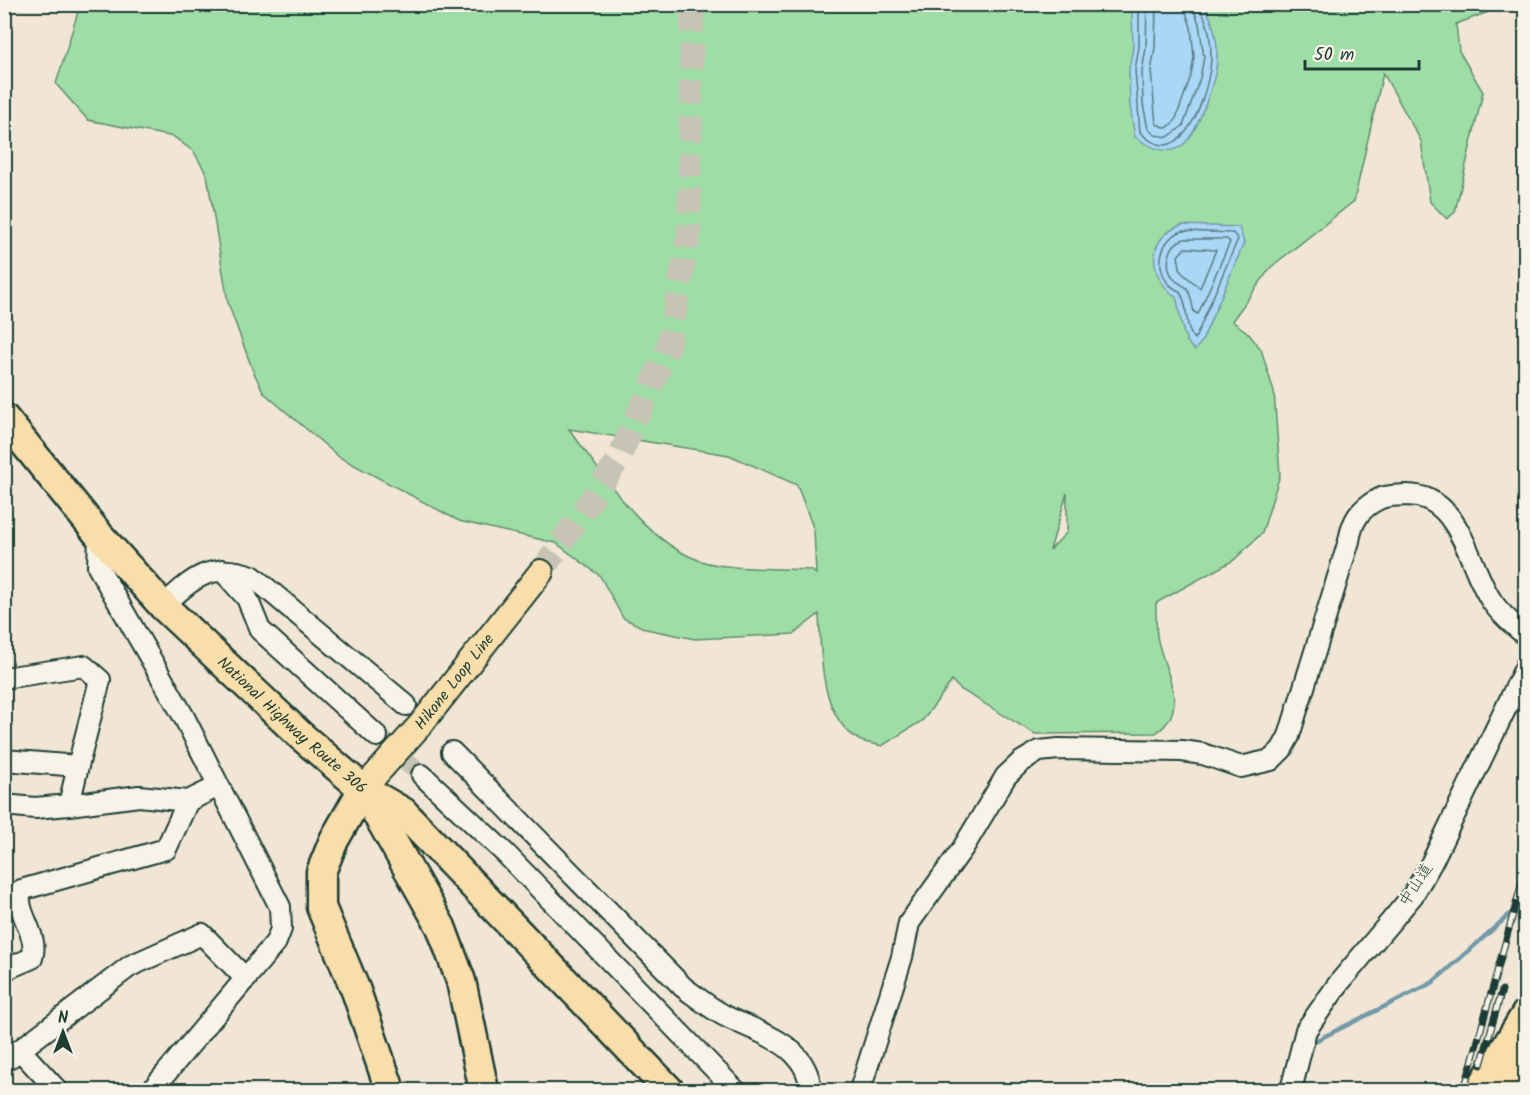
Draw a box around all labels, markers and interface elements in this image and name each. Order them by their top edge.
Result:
scale bar [1305,33,1419,71]
text: 50 m [1314,41,1354,70]
street label: Hikone Loop Line [408,628,500,735]
street label: National Highway Route 306 [211,650,373,800]
street label: 中山道 [1392,858,1440,912]
north arrow [33,1002,93,1062]
text: N [58,1006,68,1031]

